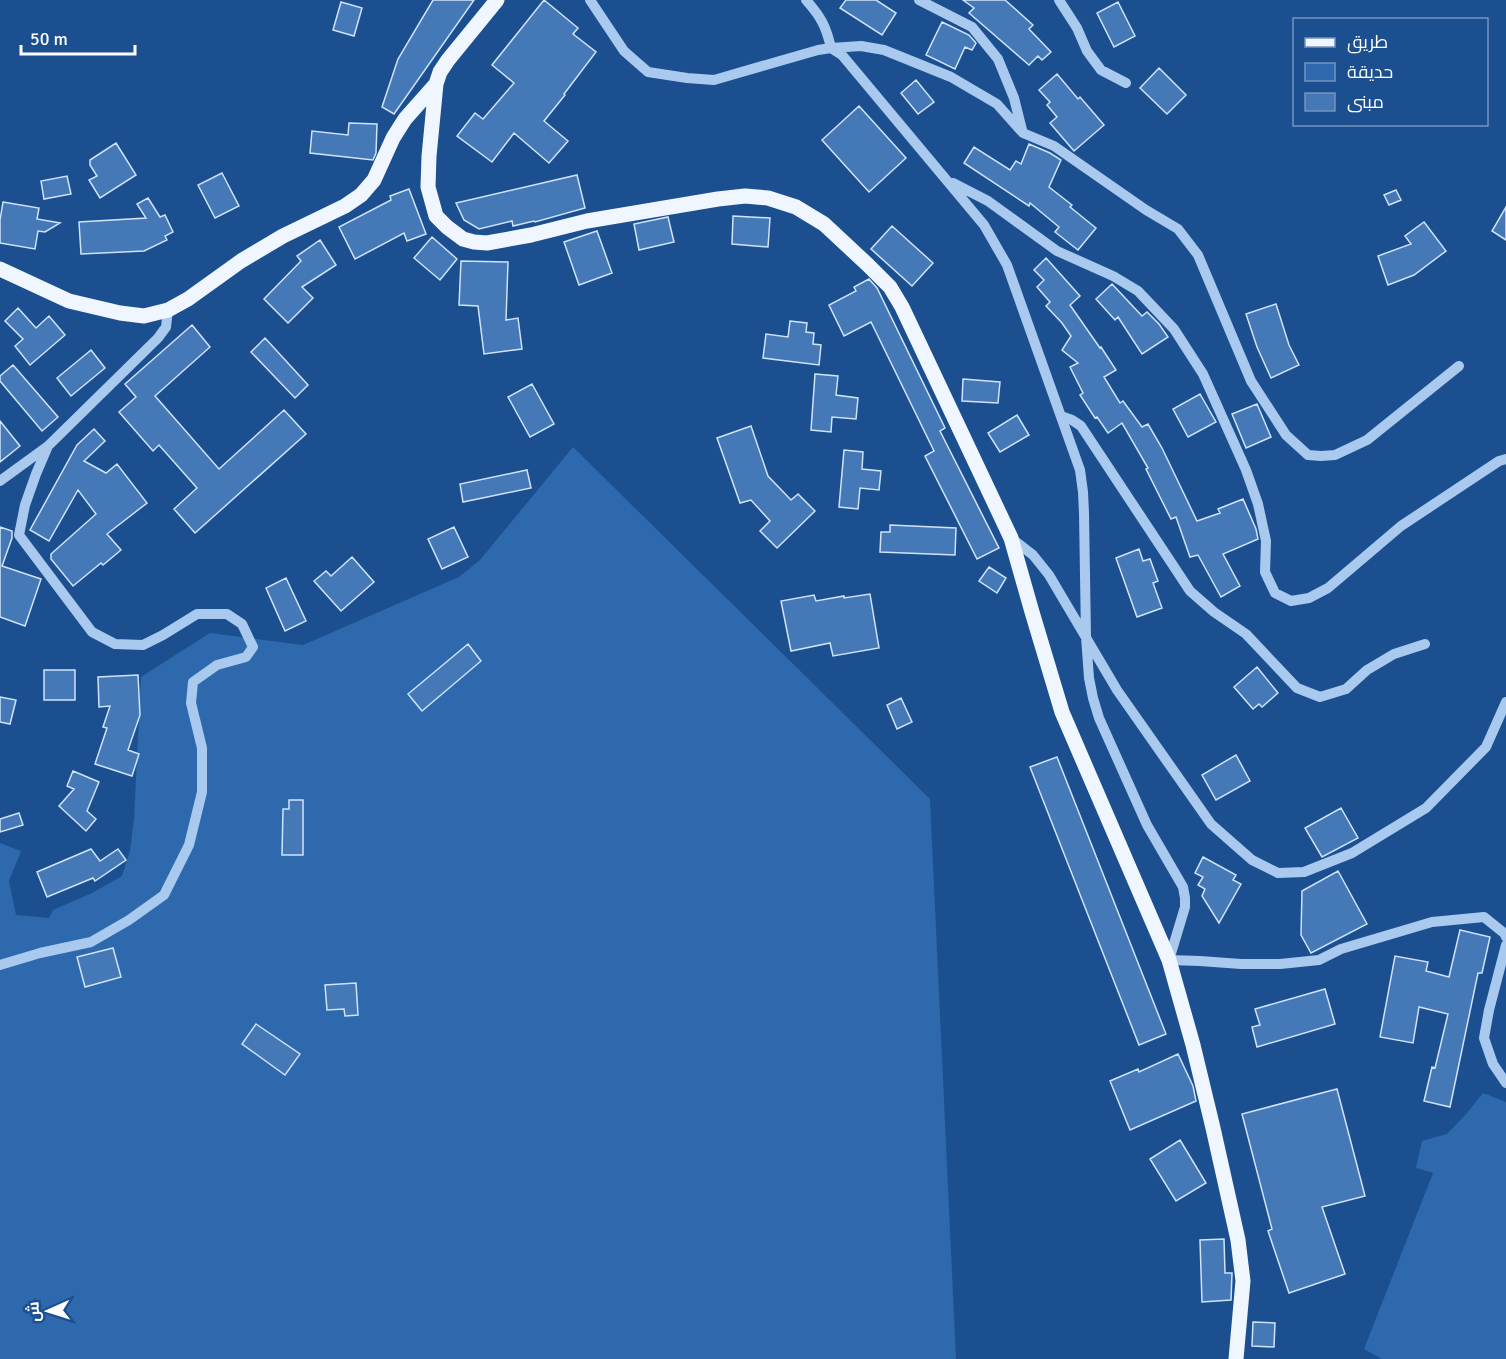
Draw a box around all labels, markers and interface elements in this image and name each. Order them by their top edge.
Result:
scale bar [21,18,135,56]
legend [1293,18,1488,126]
text: 50 m [30,28,68,50]
text: طريق [1347,31,1388,54]
text: حديقة [1347,61,1393,83]
text: مبنى [1347,91,1384,113]
north arrow [18,1281,78,1341]
text: ش [23,1301,45,1323]

